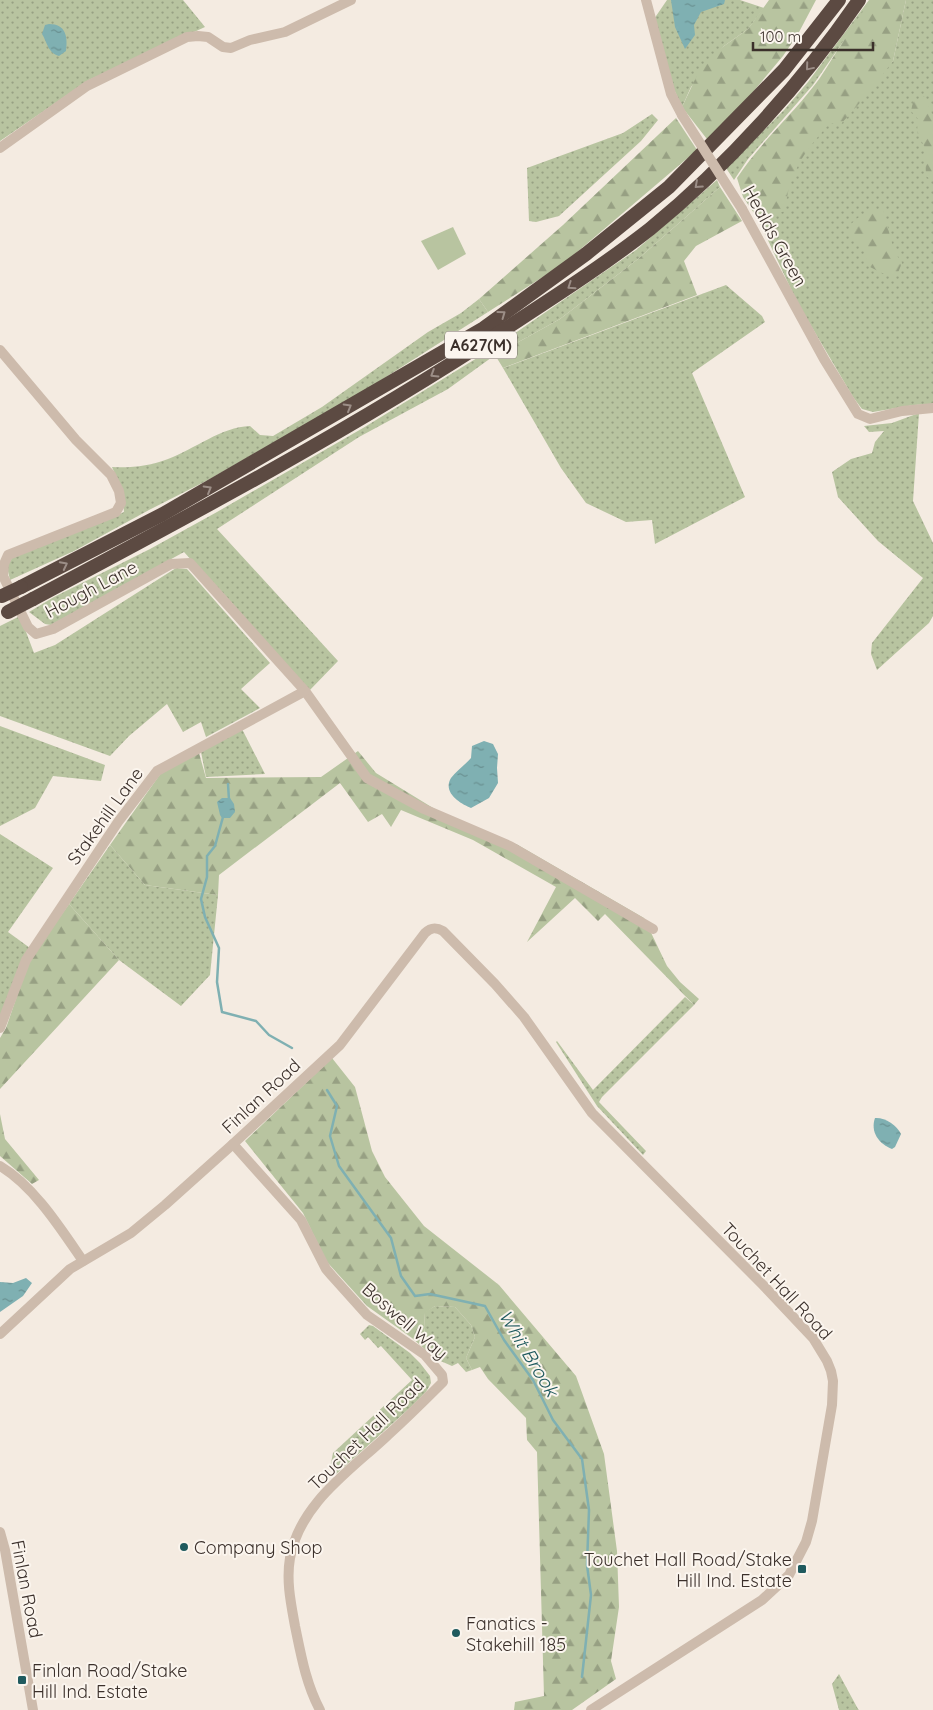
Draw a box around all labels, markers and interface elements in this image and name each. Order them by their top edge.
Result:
scale bar [753,20,873,52]
text: 100 m [760,27,801,46]
one-way arrow [806,61,815,70]
one-way arrow [695,179,704,188]
street label: Healds Green [738,181,812,291]
one-way arrow [567,280,576,289]
one-way arrow [497,311,506,320]
road number: A627(M) [445,332,517,358]
one-way arrow [431,368,440,378]
one-way arrow [343,403,352,413]
one-way arrow [202,485,211,495]
street label: Hough Lane [41,555,141,623]
one-way arrow [59,561,68,571]
street label: Stakehill Lane [62,763,148,869]
street label: Finlan Road [217,1054,305,1138]
street label: Touchet Hall Road [717,1217,837,1345]
street label: Boswell Way [357,1277,453,1365]
water label: Whit Brook [494,1305,565,1402]
street label: Touchet Hall Road [303,1373,429,1495]
place label: Company Shop [194,1536,323,1559]
street label: Finlan Road [6,1538,48,1640]
marker: Company Shop [178,1541,190,1553]
place label: Touchet Hall Road/Stake Hill Ind. Estate [584,1548,792,1592]
marker: Touchet Hall Road/Stake Hill Ind. Estate [796,1563,808,1575]
place label: Fanatics - Stakehill 185 [466,1612,566,1656]
marker: Fanatics - Stakehill 185 [450,1627,462,1639]
place label: Finlan Road/Stake Hill Ind. Estate [32,1659,187,1703]
marker: Finlan Road/Stake Hill Ind. Estate [16,1674,28,1686]

